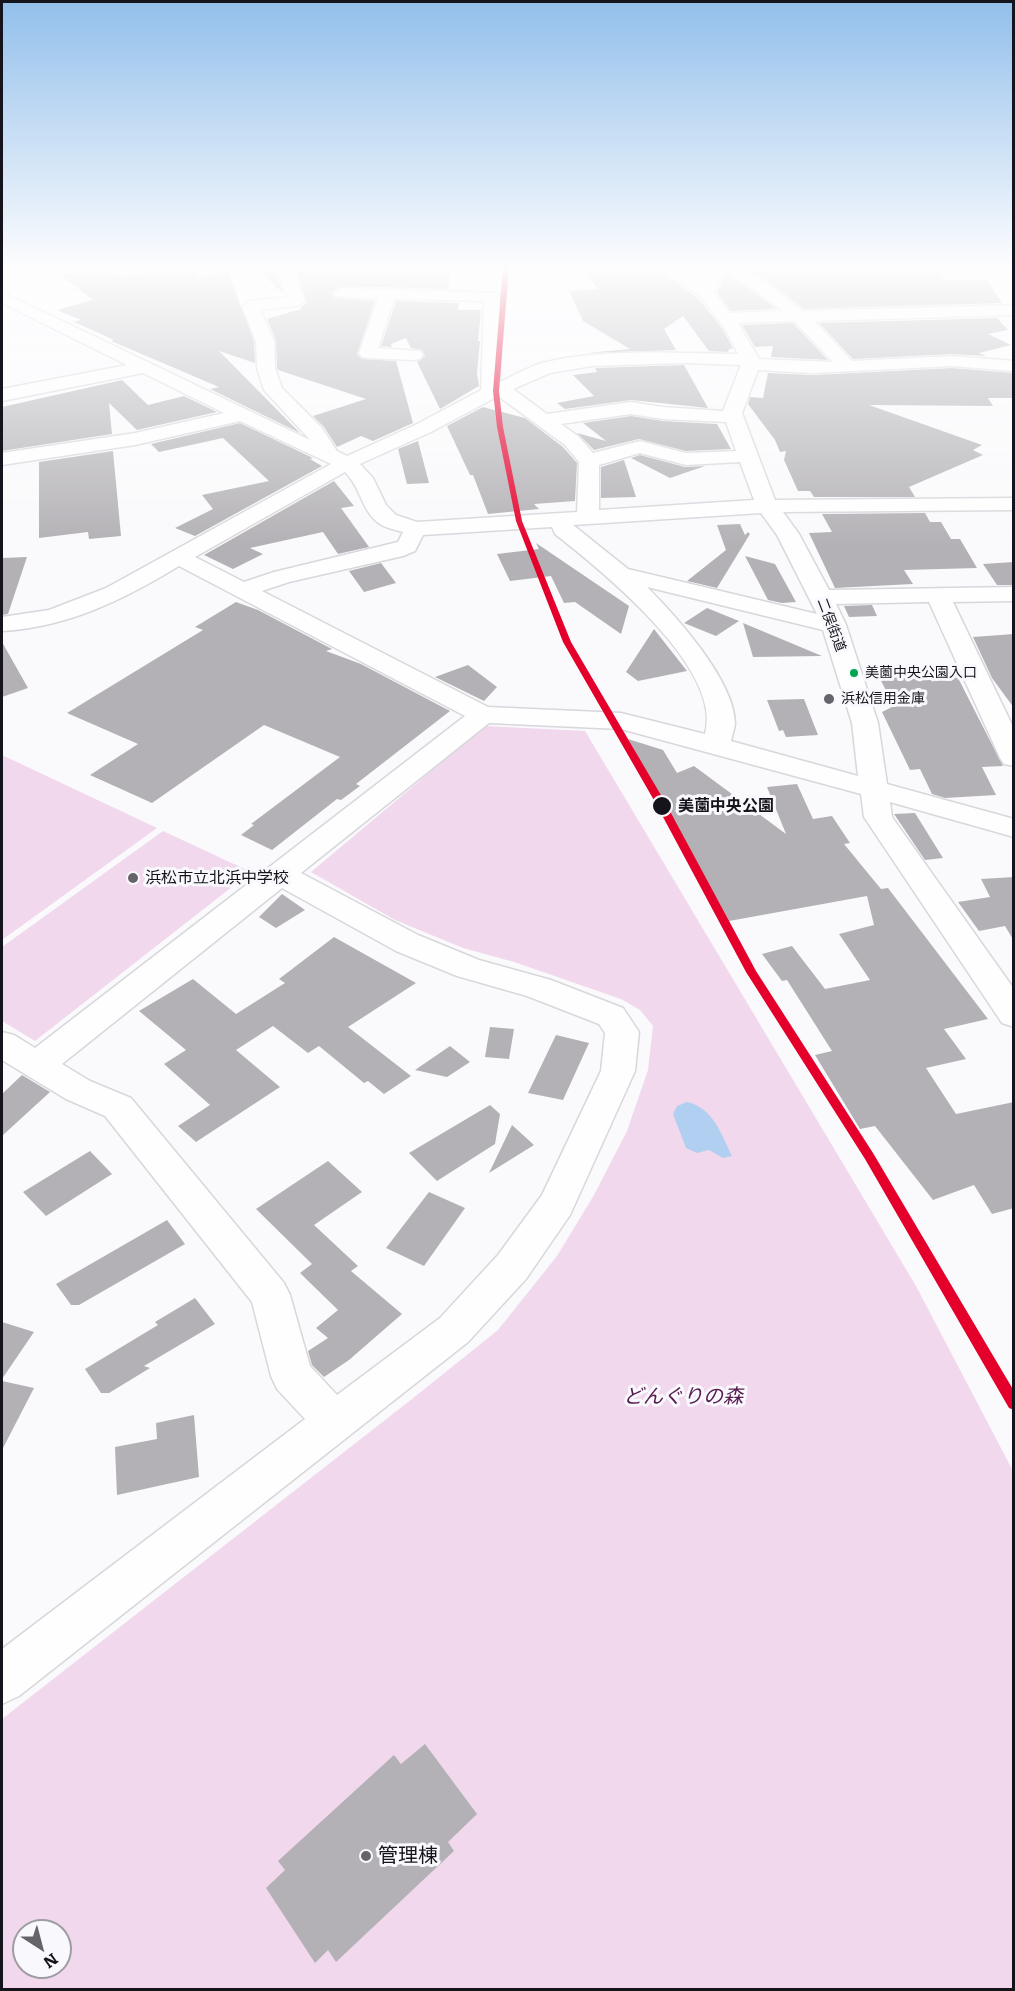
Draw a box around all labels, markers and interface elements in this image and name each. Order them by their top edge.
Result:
street label: 二俣街道 [813,596,849,654]
place label: 美薗中央公園入口 [865,665,977,681]
marker: 美薗中央公園入口 [848,667,860,679]
place label: 浜松信用金庫 [841,691,925,707]
marker: 浜松信用金庫 [822,692,836,706]
marker: 美薗中央公園 [651,795,673,817]
place label: 美薗中央公園 [678,796,774,816]
place label: 浜松市立北浜中学校 [145,868,289,888]
marker: 浜松市立北浜中学校 [126,871,140,885]
park label: どんぐりの森 [623,1385,743,1409]
place label: 管理棟 [378,1844,438,1868]
marker: 管理棟 [359,1849,373,1863]
north arrow [12,1919,72,1979]
text: N [39,1948,64,1976]

